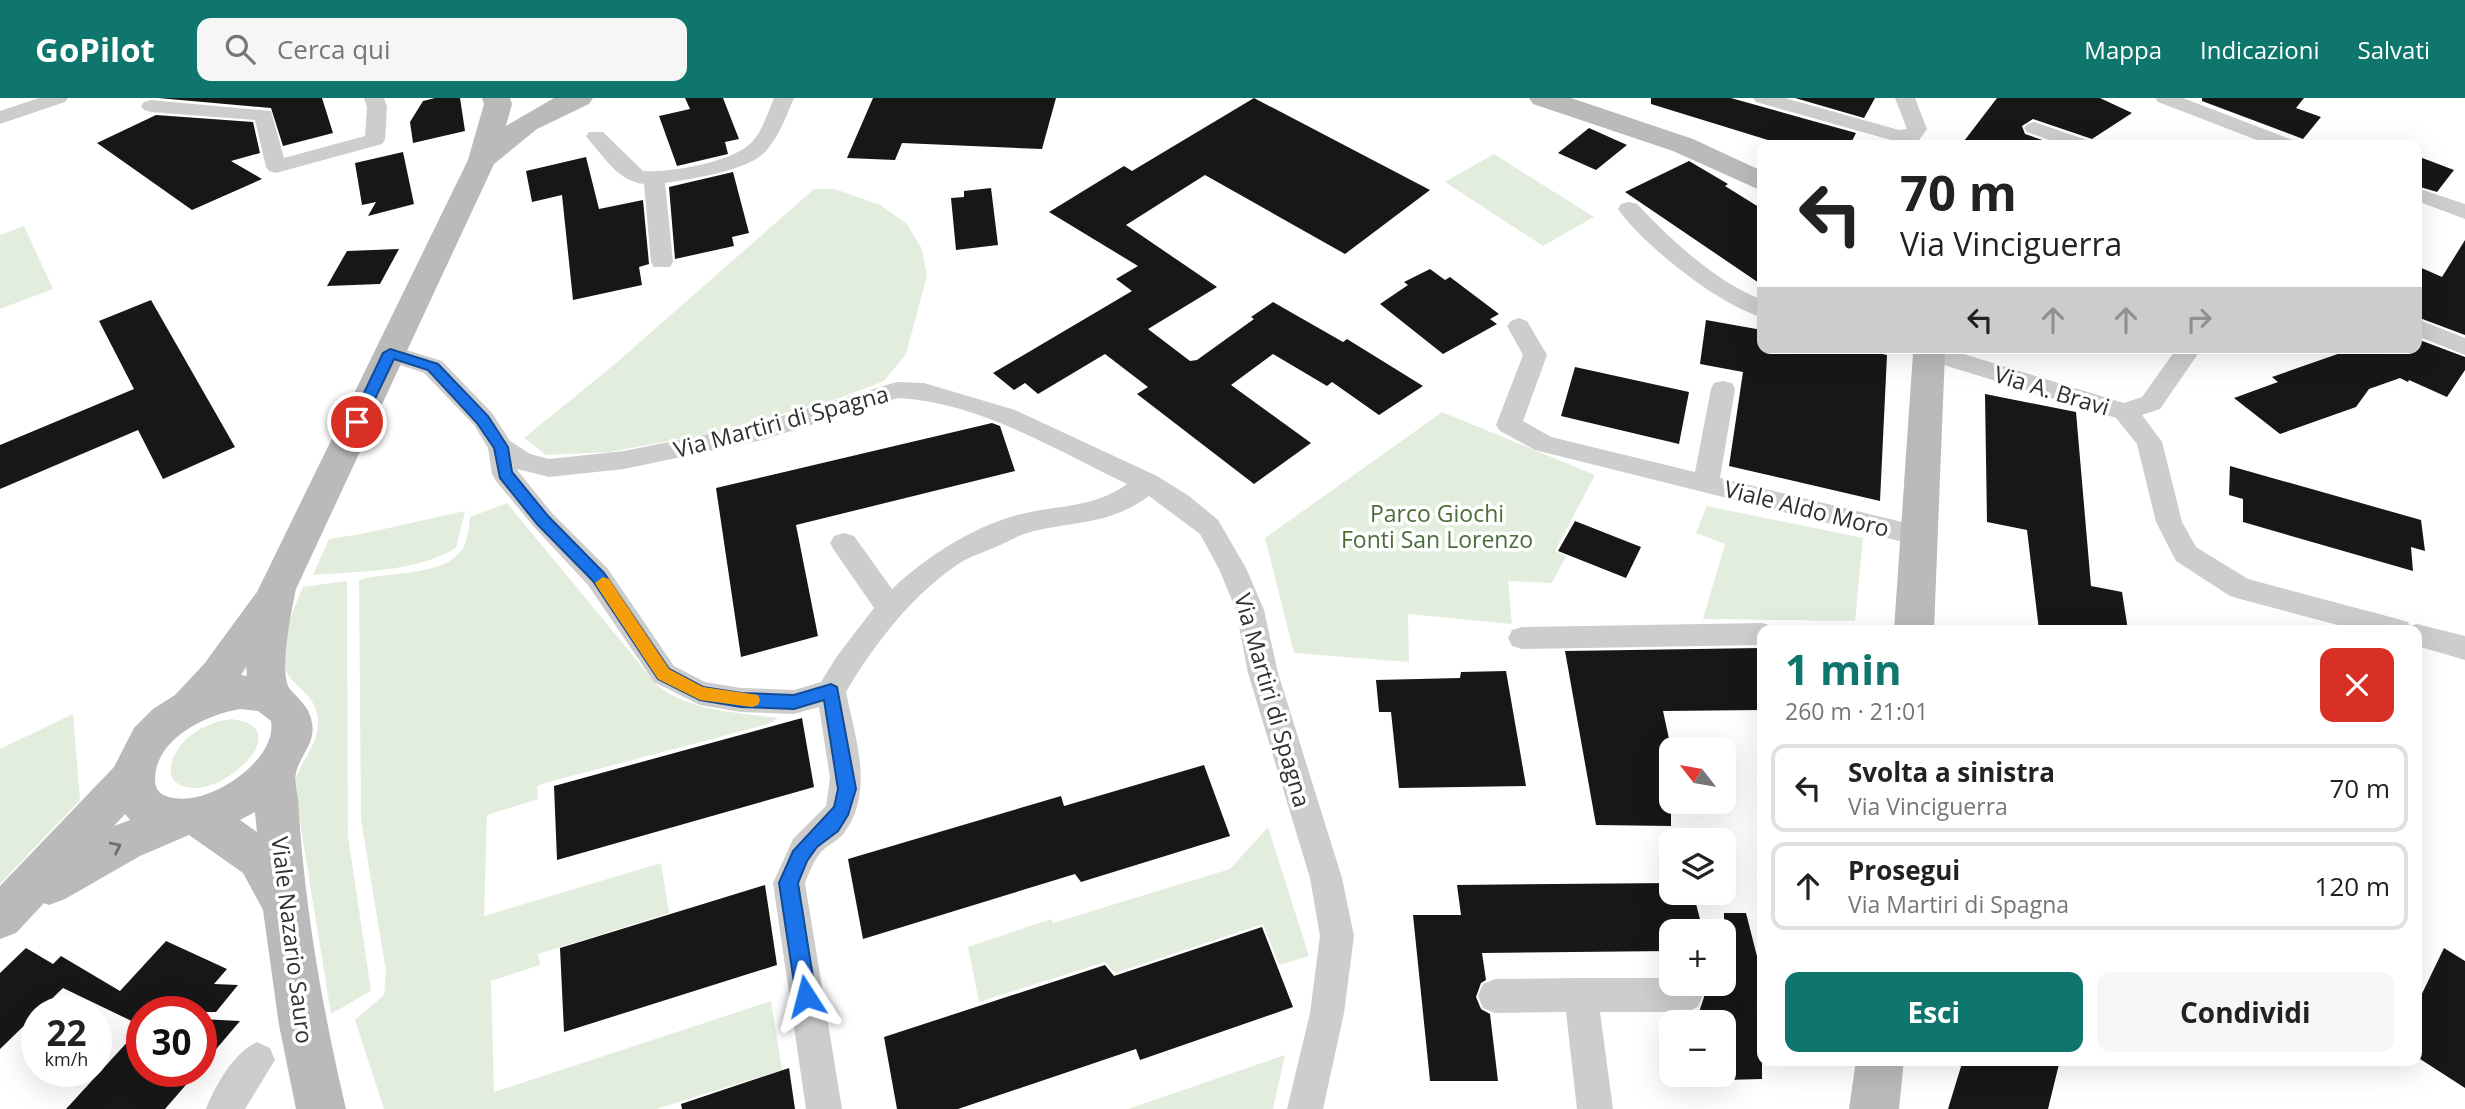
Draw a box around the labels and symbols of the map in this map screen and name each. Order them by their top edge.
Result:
street label: Via A. Bravi [1990,357,2114,423]
street label: Via Martiri di Spagna [670,377,892,465]
pin [327,392,387,452]
street label: Viale Aldo Moro [1721,472,1893,544]
park label: Parco Giochi Fonti San Lorenzo [1341,497,1533,555]
street label: Via Martiri di Spagna [1227,589,1319,811]
north arrow [1659,737,1736,814]
street label: Viale Nazario Sauro [264,835,322,1045]
one-way arrow [109,841,121,855]
position arrow [769,959,843,1033]
speed limit sign: 30 [126,996,217,1087]

